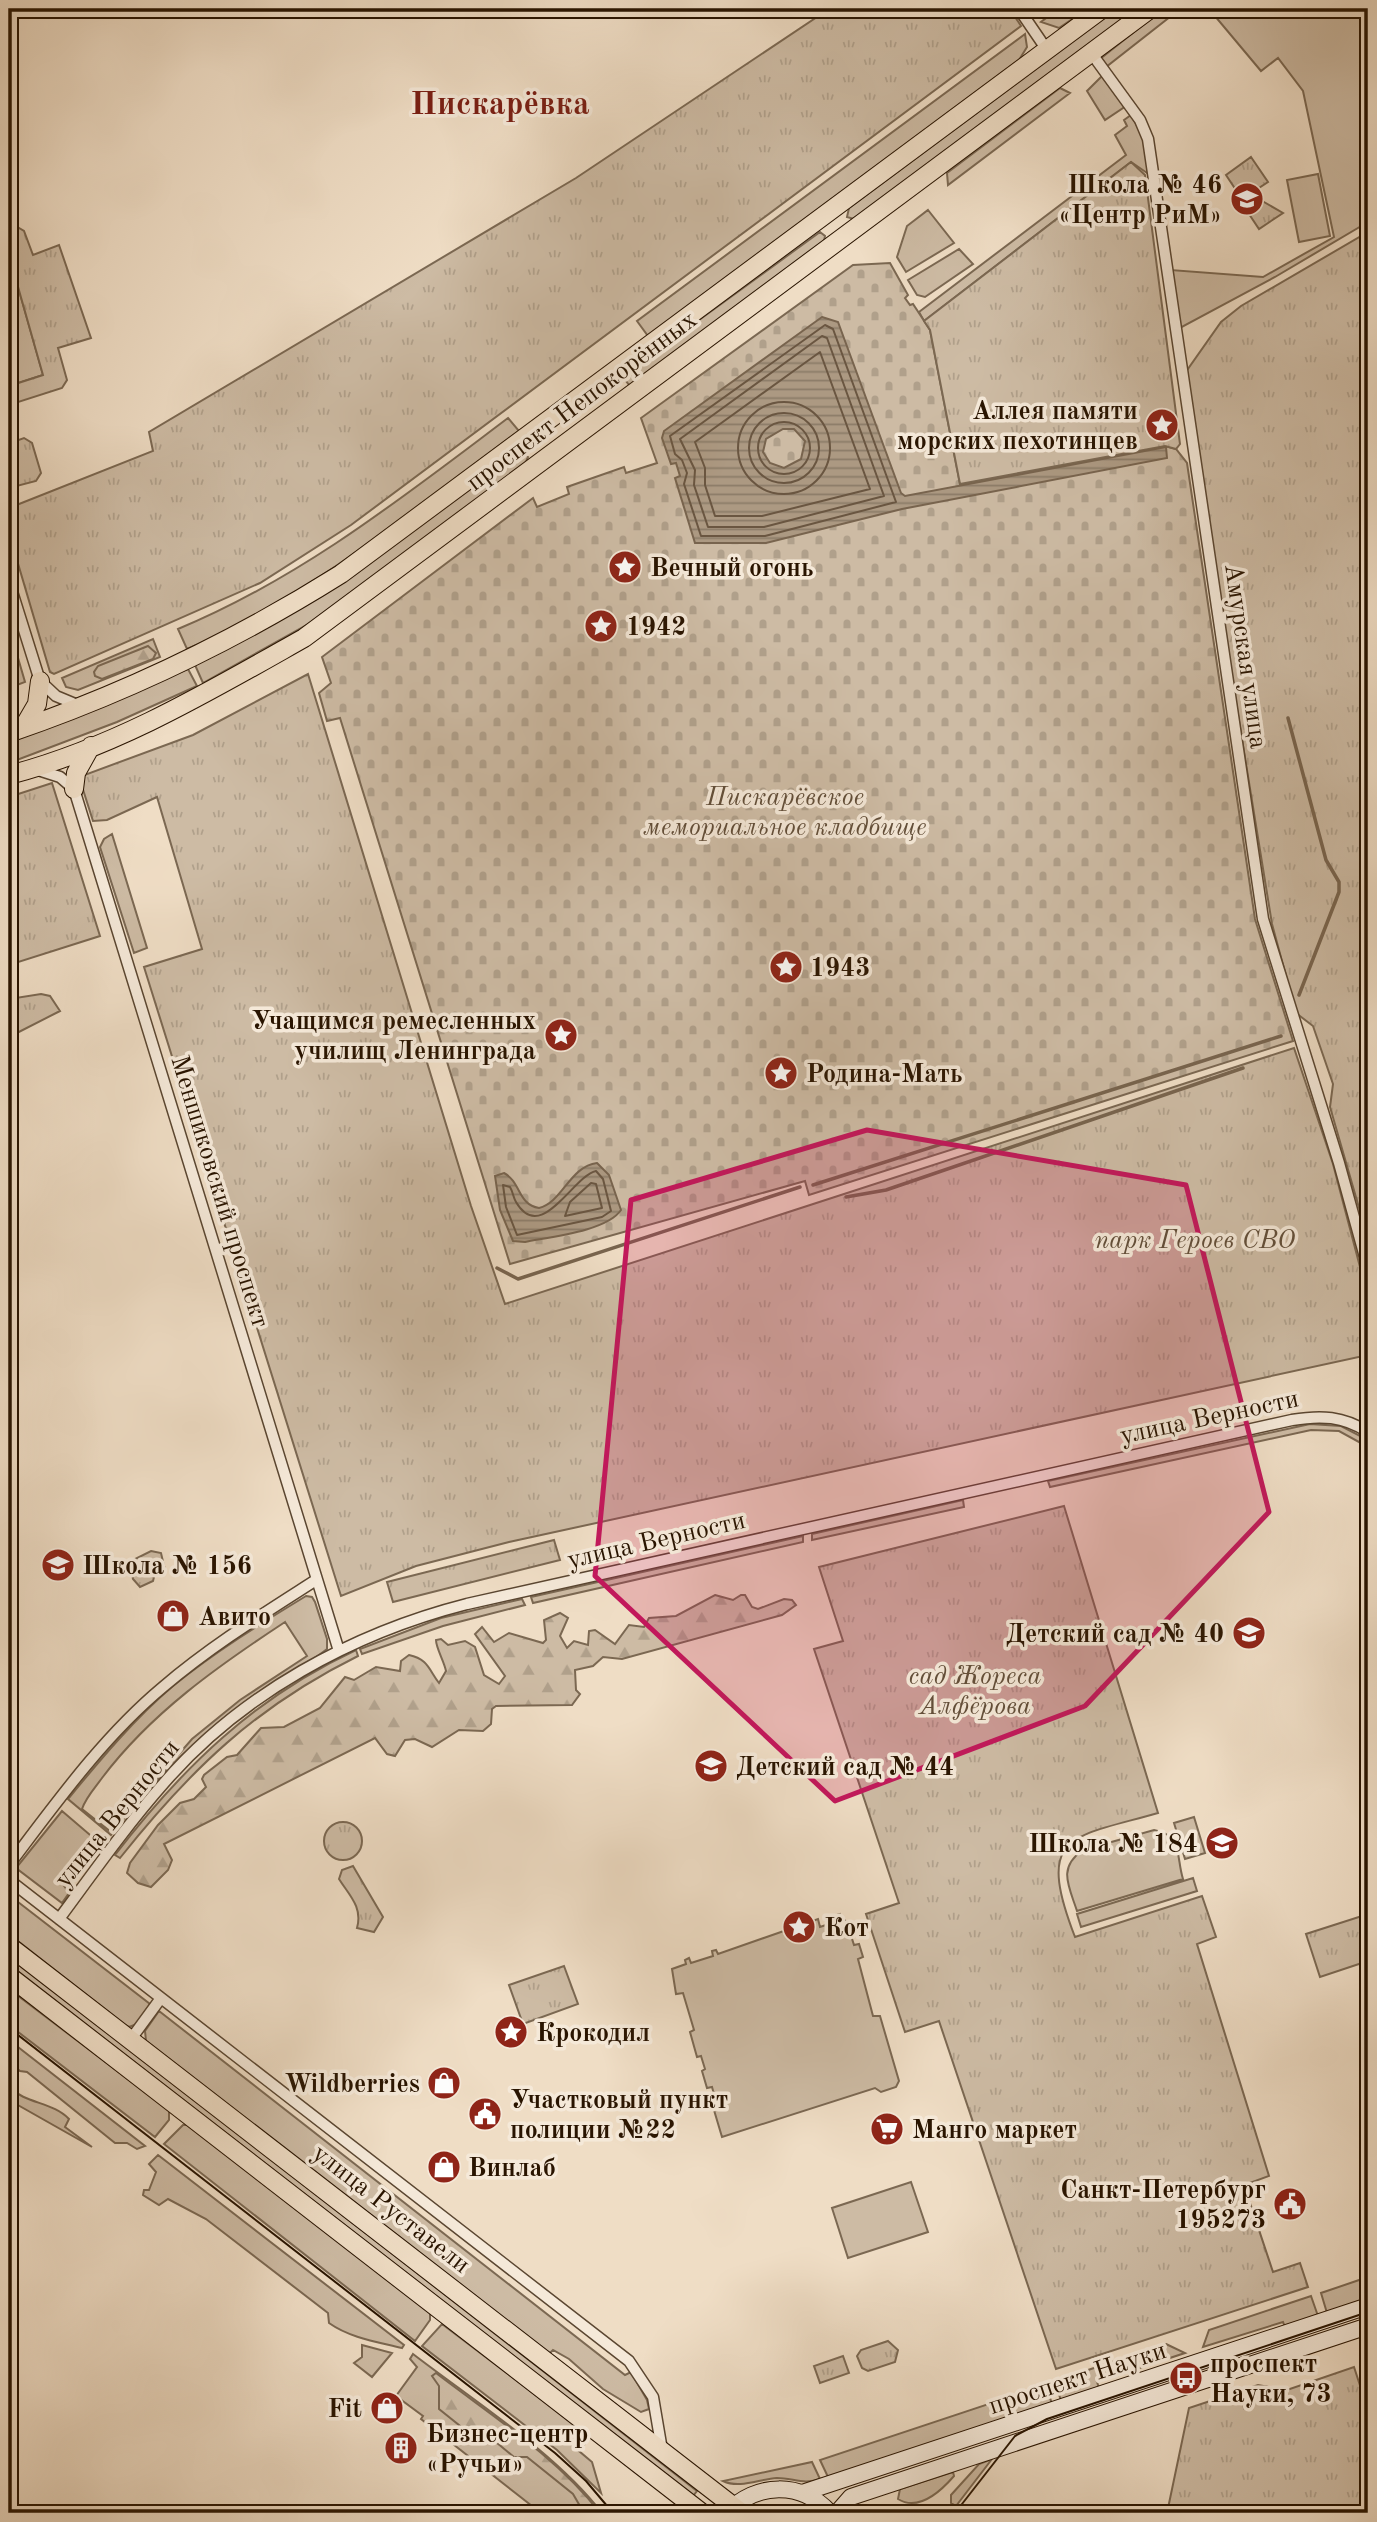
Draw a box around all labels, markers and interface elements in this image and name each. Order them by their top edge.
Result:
district label: Пискарёвка [410,89,590,122]
place label: Школа № 46 «Центр РиМ» [1058,173,1222,229]
school or university icon: Школа № 46 «Центр РиМ» [1228,180,1266,218]
street label: проспект Непокорённых [462,307,702,497]
place label: Аллея памяти морских пехотинцев [897,399,1138,455]
place icon: Аллея памяти морских пехотинцев [1143,406,1181,444]
place icon: Вечный огонь [606,548,644,586]
place label: Вечный огонь [650,556,814,582]
street label: Амурская улица [1219,562,1271,751]
place icon: 1942 [582,607,620,645]
place label: 1942 [626,615,686,641]
park label: Пискарёвское мемориальное кладбище [643,785,927,841]
place icon: 1943 [767,948,805,986]
place label: 1943 [810,956,870,982]
place label: Учащимся ремесленных училищ Ленинграда [251,1009,536,1065]
place icon: Учащимся ремесленных училищ Ленинграда [542,1016,580,1054]
street label: Меншиковский проспект [165,1052,273,1331]
place icon: Родина-Мать [762,1054,800,1092]
place label: Родина-Мать [806,1062,963,1088]
park label: парк Героев СВО [1095,1228,1295,1254]
street label: улица Верности [1118,1386,1301,1450]
street label: улица Верности [565,1508,748,1574]
school or university icon: Школа № 156 [39,1546,77,1584]
place label: Школа № 156 [82,1554,252,1580]
shop icon: Авито [154,1597,192,1635]
place label: Авито [198,1605,271,1631]
school or university icon: Детский сад № 40 [1230,1614,1268,1652]
place label: Детский сад № 40 [1006,1622,1224,1648]
park label: сад Жореса Алфёрова [909,1664,1041,1720]
street label: улица Верности [50,1735,185,1893]
school or university icon: Детский сад № 44 [692,1747,730,1785]
place label: Детский сад № 44 [736,1755,954,1781]
school or university icon: Школа № 184 [1203,1824,1241,1862]
place label: Школа № 184 [1028,1832,1198,1858]
place icon: Кот [780,1908,818,1946]
place label: Кот [824,1916,869,1942]
place icon: Крокодил [492,2013,530,2051]
place label: Крокодил [536,2021,650,2047]
shop icon: Wildberries [425,2064,463,2102]
place label: Wildberries [284,2072,420,2098]
place label: Участковый пункт полиции №22 [510,2088,728,2144]
public building icon: Участковый пункт полиции №22 [466,2095,504,2133]
supermarket icon: Манго маркет [868,2110,906,2148]
place label: Манго маркет [912,2118,1077,2144]
street label: улица Руставели [307,2140,474,2279]
shop icon: Винлаб [425,2148,463,2186]
place label: Винлаб [468,2156,556,2182]
place label: Санкт-Петербург 195273 [1060,2178,1266,2234]
public building icon: Санкт-Петербург 195273 [1271,2185,1309,2223]
street label: проспект Науки [986,2338,1170,2420]
place label: проспект Науки, 73 [1210,2352,1332,2408]
bus stop icon: проспект Науки, 73 [1167,2359,1205,2397]
shop icon: Fit [368,2389,406,2427]
place label: Fit [327,2397,362,2423]
place label: Бизнес-центр «Ручьи» [426,2422,588,2478]
building icon: Бизнес-центр «Ручьи» [382,2429,420,2467]

